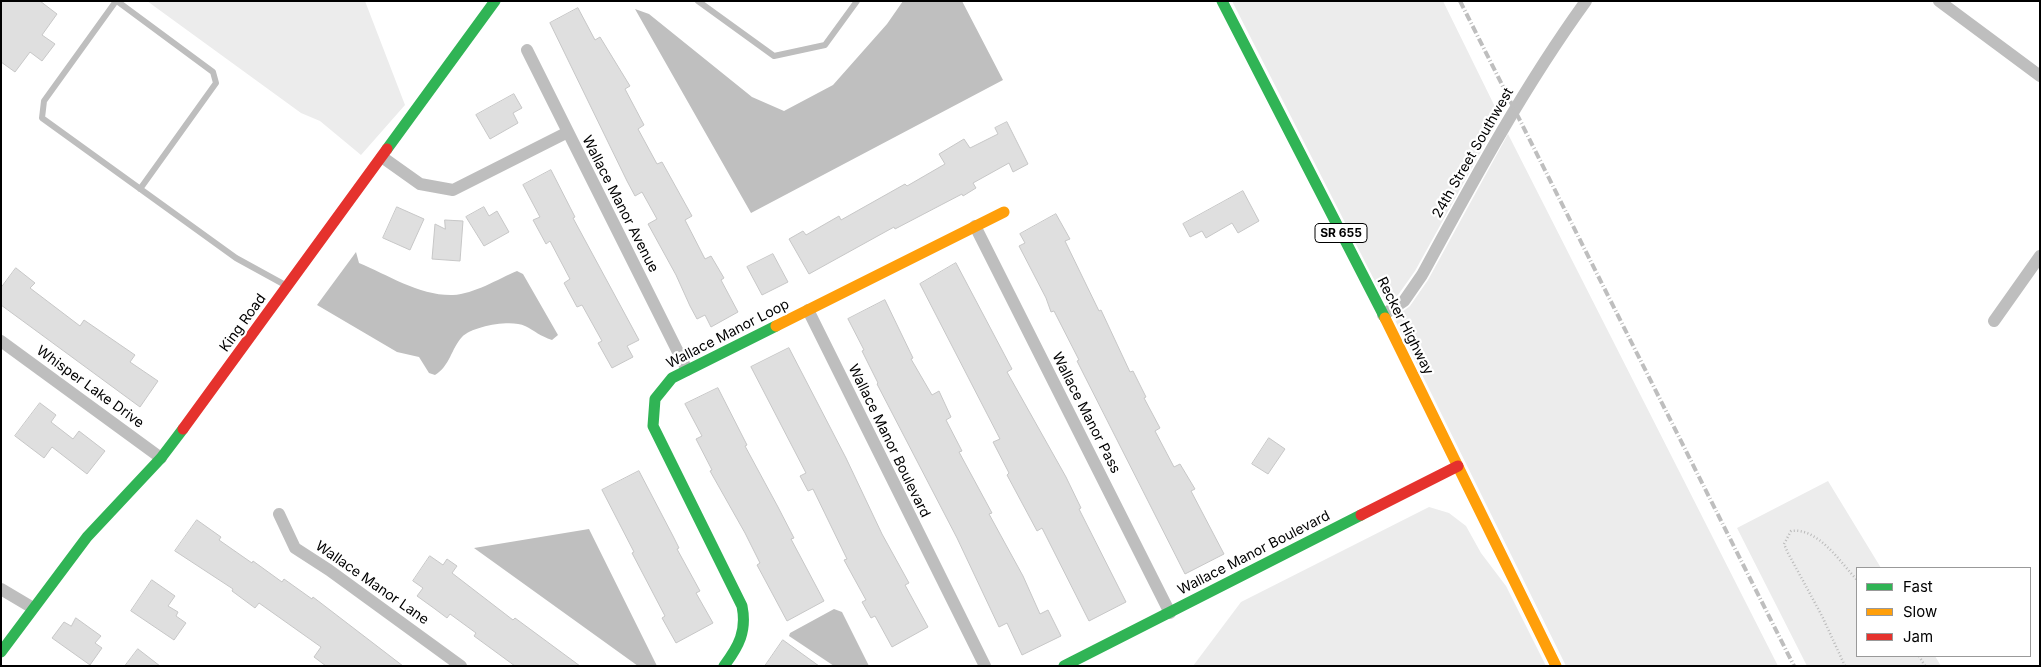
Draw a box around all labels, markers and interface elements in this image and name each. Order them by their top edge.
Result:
street label: 24th Street Southwest [1429,85,1517,221]
street label: Wallace Manor Avenue [578,133,662,275]
road number: SR 655 [1315,224,1367,242]
street label: Recker Highway [1373,274,1437,378]
street label: King Road [216,291,270,355]
street label: Wallace Manor Loop [664,296,792,372]
street label: Whisper Lake Drive [33,342,147,432]
street label: Wallace Manor Pass [1048,350,1124,476]
street label: Wallace Manor Boulevard [845,362,933,520]
street label: Wallace Manor Boulevard [1175,507,1333,599]
street label: Wallace Manor Lane [312,538,432,628]
legend [1856,567,2031,657]
text: Fast [1903,577,1933,596]
text: Slow [1903,602,1937,621]
text: Jam [1903,627,1933,646]

